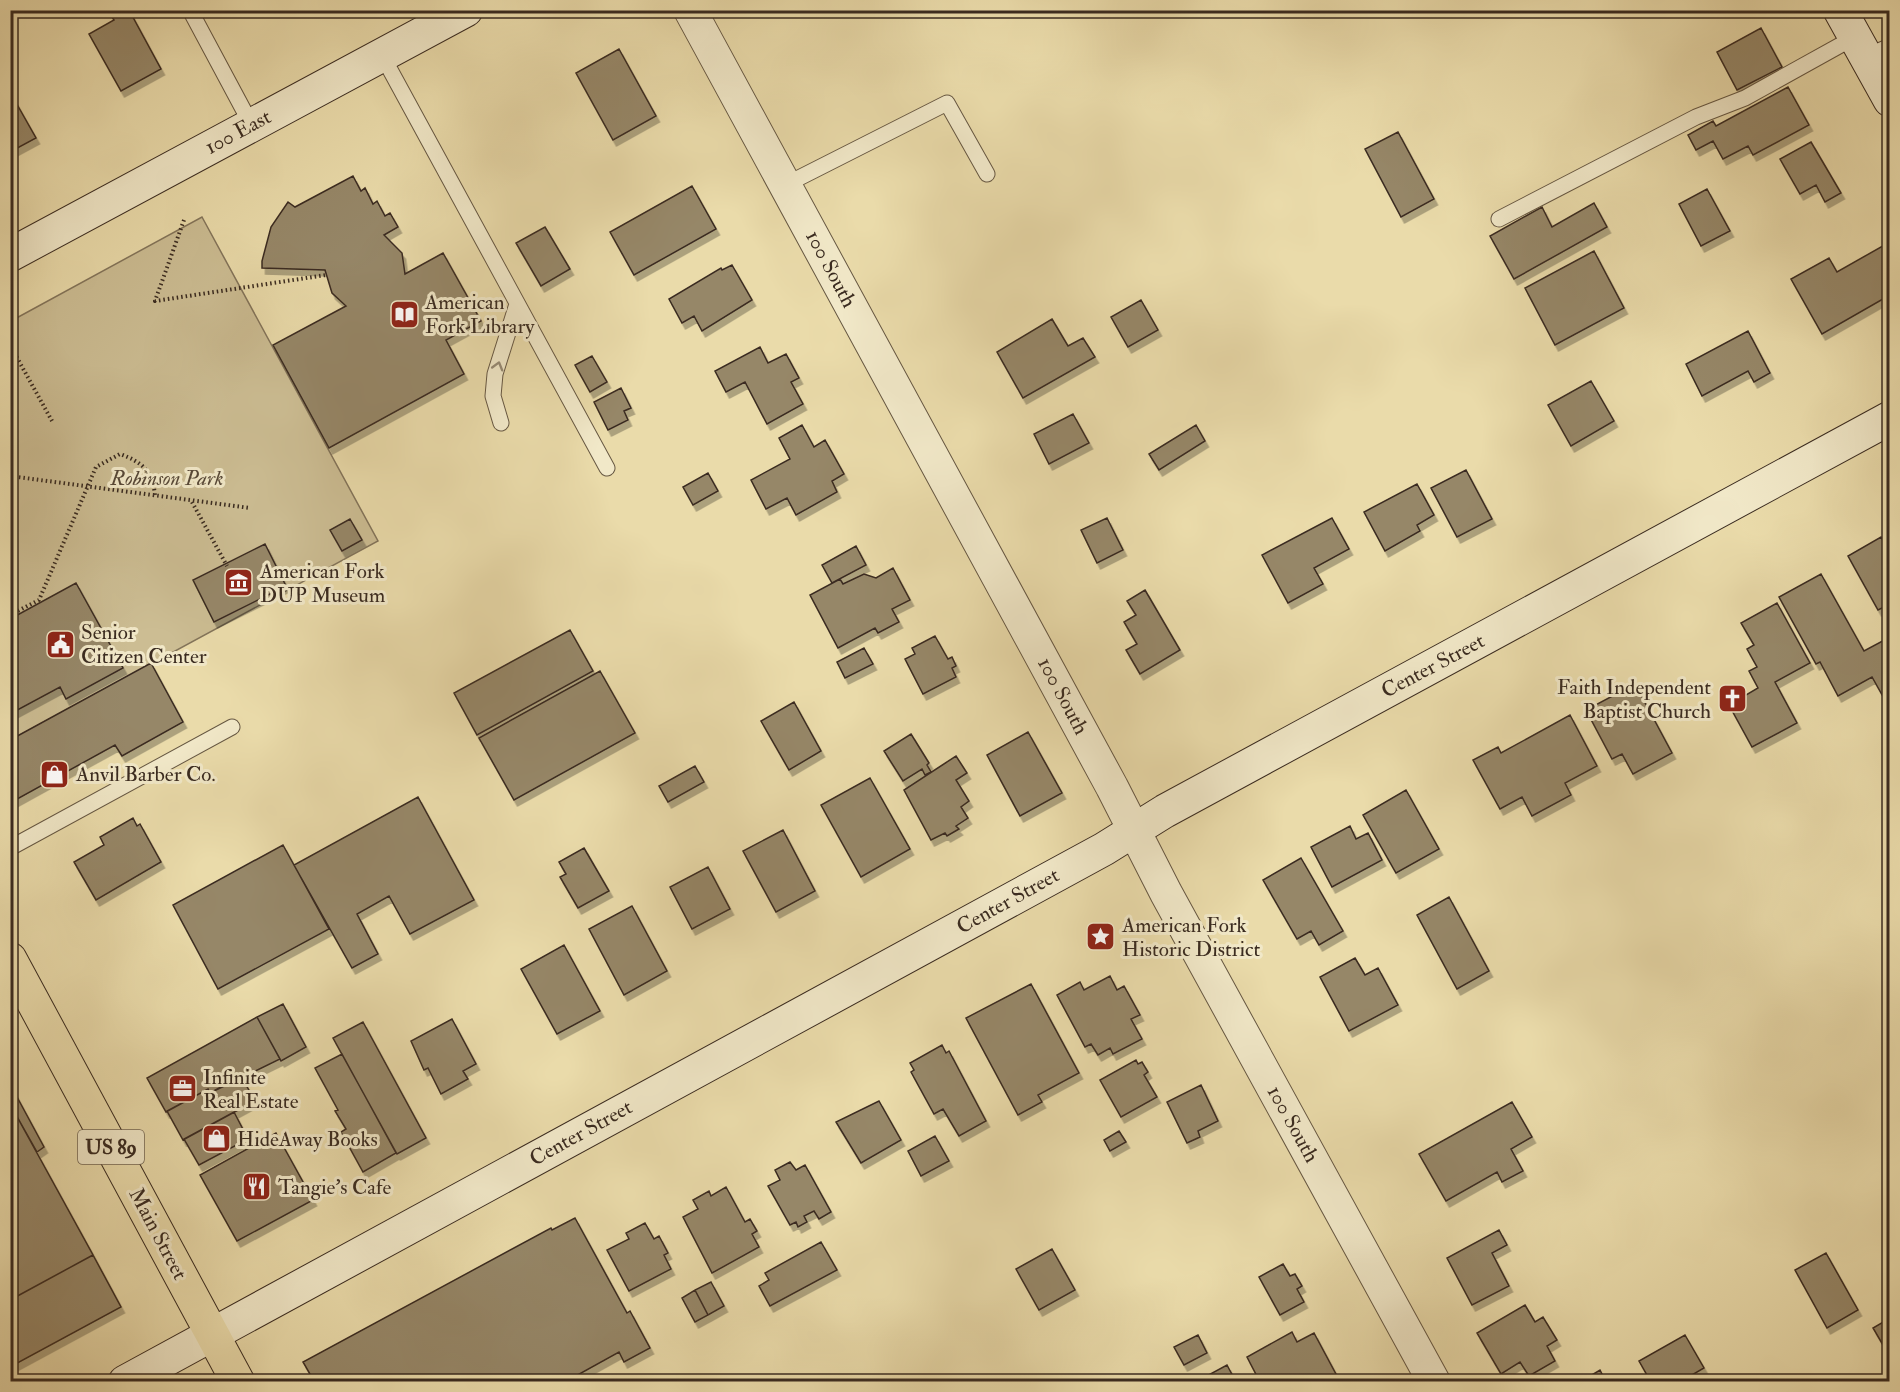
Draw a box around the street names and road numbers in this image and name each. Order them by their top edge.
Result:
street label: 100 East [200,103,276,161]
street label: 100 South [799,226,863,312]
street label: Center Street [1377,627,1490,705]
street label: 100 South [1031,653,1095,739]
street label: Center Street [952,862,1064,940]
street label: 100 South [1261,1081,1325,1167]
street label: Center Street [525,1094,637,1172]
road number: US 89 [78,1130,144,1164]
street label: Main Street [123,1183,194,1285]

